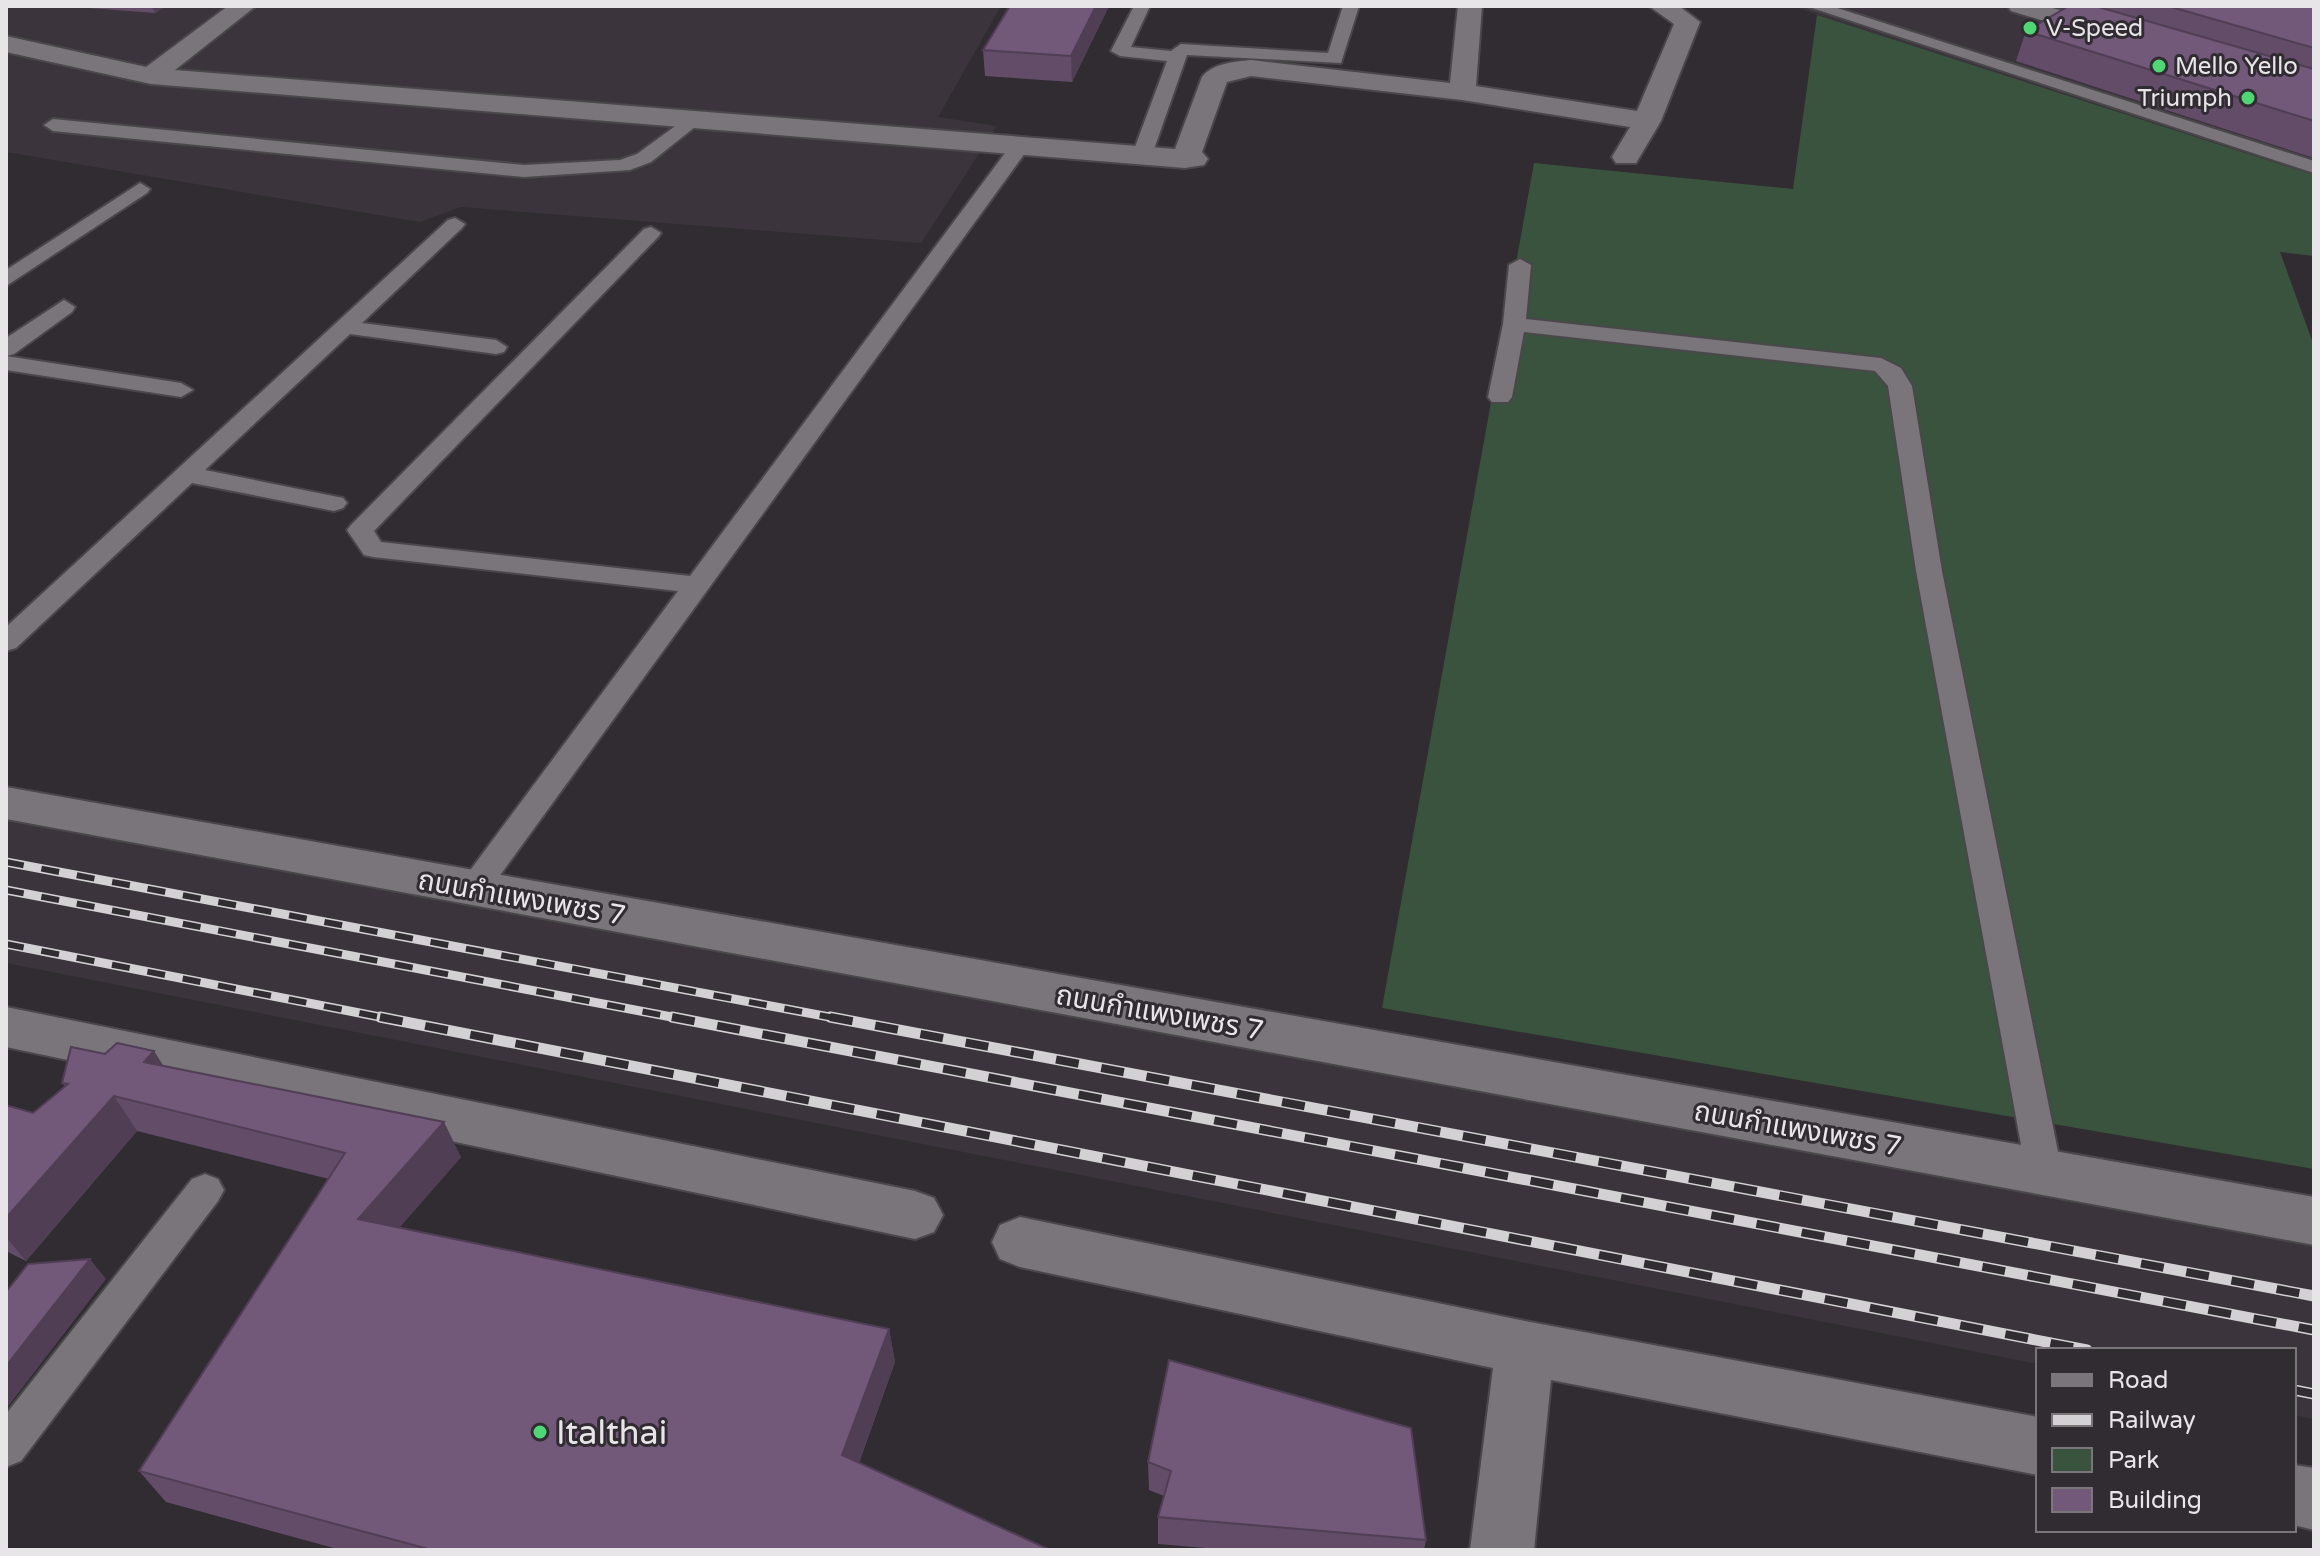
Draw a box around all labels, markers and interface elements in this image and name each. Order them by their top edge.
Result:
place label: V-Speed [2046,14,2143,43]
marker: V-Speed [2021,19,2039,37]
place label: Mello Yello [2175,52,2298,81]
marker: Mello Yello [2150,57,2168,75]
place label: Triumph [2137,84,2232,113]
marker: Triumph [2239,89,2257,107]
street label: ถนนกำแพงเพชร 7 [415,863,628,933]
street label: ถนนกำแพงเพชร 7 [1053,978,1266,1048]
street label: ถนนกำแพงเพชร 7 [1691,1094,1904,1164]
legend [2036,1348,2296,1532]
text: Road [2108,1366,2168,1395]
text: Railway [2108,1406,2196,1435]
place label: Italthai [556,1413,667,1454]
marker: Italthai [531,1423,549,1441]
text: Park [2108,1446,2159,1475]
text: Building [2108,1486,2202,1515]

